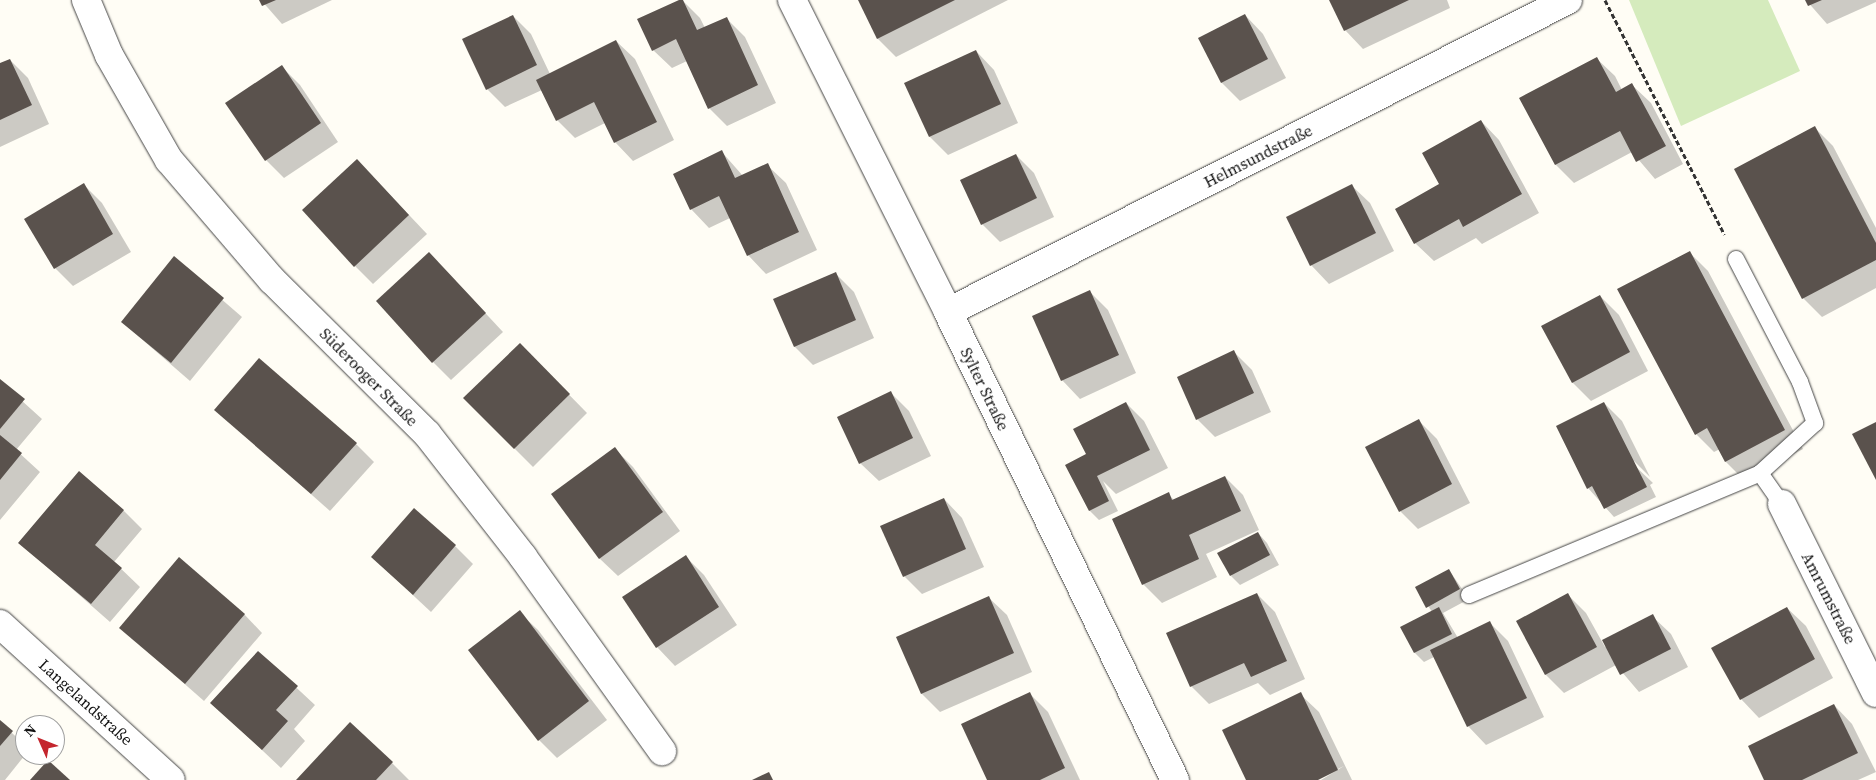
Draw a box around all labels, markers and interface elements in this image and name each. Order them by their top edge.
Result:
street label: Helmsundstraße [1201,120,1315,192]
street label: Süderooger Straße [316,324,422,430]
street label: Sylter Straße [957,344,1013,434]
street label: Amrumstraße [1798,549,1860,647]
street label: Langelandstraße [35,655,137,749]
north arrow [15,715,65,765]
text: N [19,720,41,741]

